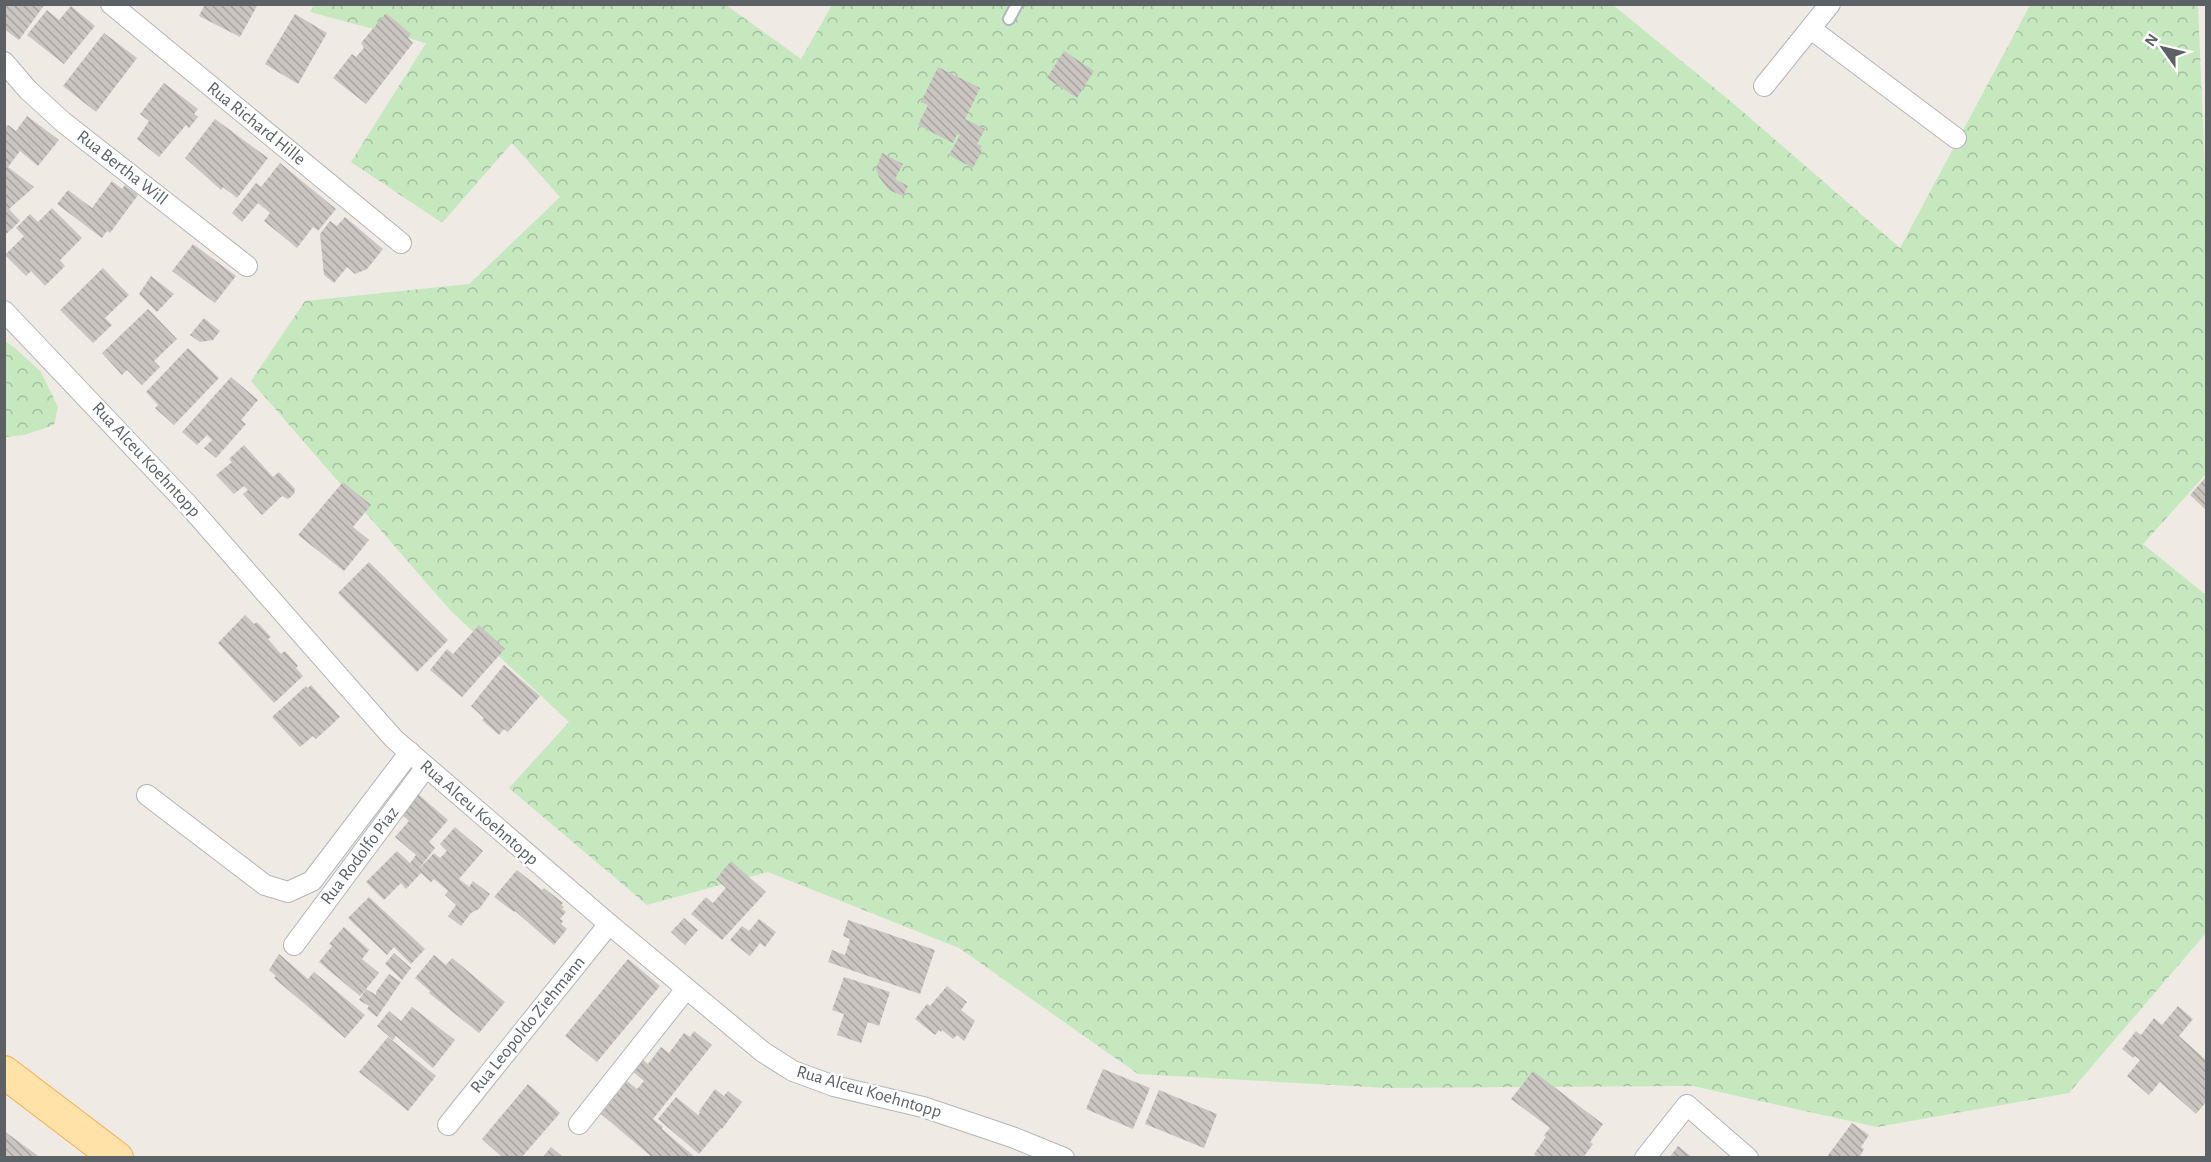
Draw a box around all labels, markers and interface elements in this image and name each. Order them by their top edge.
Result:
north arrow [2133,18,2193,78]
text: N [2142,31,2161,49]
street label: Rua Richard Hille [203,79,309,169]
street label: Rua Bertha Will [73,127,171,209]
street label: Rua Alceu Koehntopp [88,399,204,521]
street label: Rua Alceu Koehntopp [416,757,542,869]
street label: Rua Rodolfo Piaz [318,804,402,908]
street label: Rua Leopoldo Ziehmann [467,953,589,1097]
street label: Rua Alceu Koehntopp [794,1063,944,1121]

